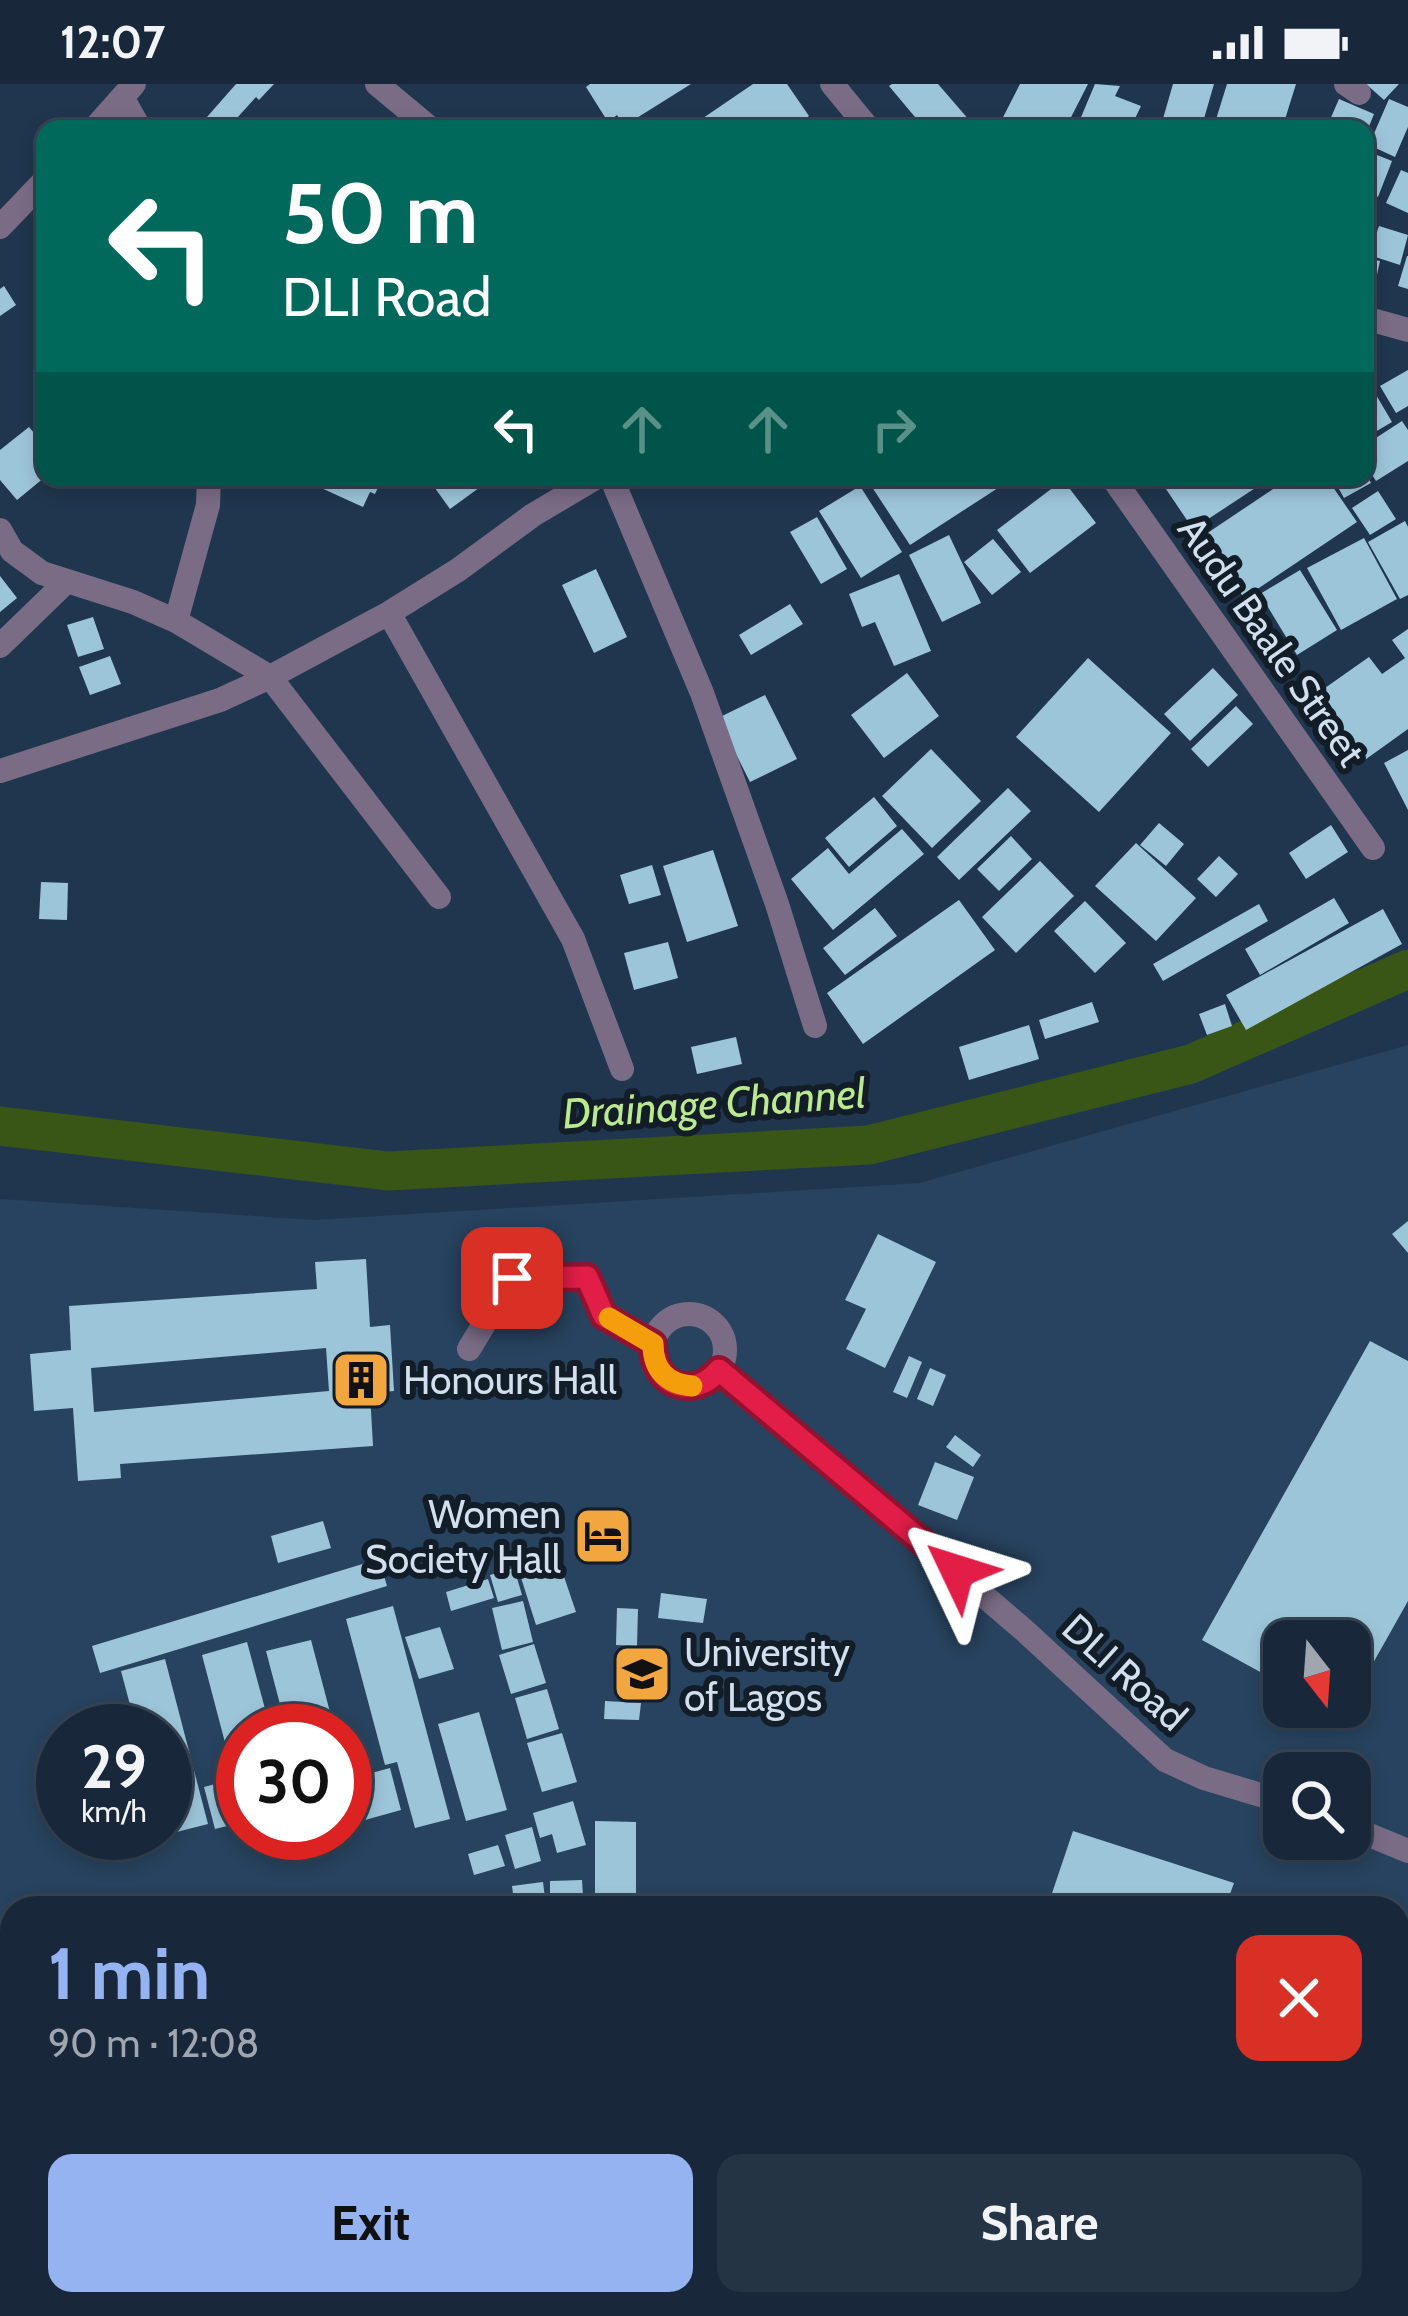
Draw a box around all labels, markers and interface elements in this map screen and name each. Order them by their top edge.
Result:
text: 12:07 [60,15,165,69]
text: 50 m [282,162,478,264]
icon: left [84,168,240,324]
text: DLI Road [282,264,491,330]
icon: left [483,396,549,462]
icon: ahead [609,396,675,462]
icon: ahead [735,396,801,462]
icon: right [861,396,927,462]
street label: Audu Baale Street [1168,507,1376,775]
water label: Drainage Channel [561,1066,867,1140]
pin [461,1227,563,1329]
icon: arrive [479,1245,545,1311]
building icon: Honours Hall [330,1349,392,1411]
place label: Honours Hall [403,1356,617,1404]
place label: Women Society Hall [365,1490,561,1583]
hotel icon: Women Society Hall [572,1505,634,1567]
position arrow [894,1508,1020,1634]
street label: DLI Road [1053,1604,1197,1740]
north arrow [1263,1620,1371,1728]
map controls [1263,1620,1371,1860]
place label: University of Lagos [684,1628,850,1721]
school or university icon: University of Lagos [611,1643,673,1705]
speed limit sign: 30 [216,1704,372,1860]
text: 29 [81,1730,147,1803]
button: search [1263,1752,1371,1860]
text: km/h [81,1793,147,1830]
text: 1 min [48,1930,210,2017]
button: close [1236,1935,1362,2061]
text: 90 m · 12:08 [48,2019,259,2067]
button: Exit [48,2154,693,2292]
button: Share [717,2154,1362,2292]

